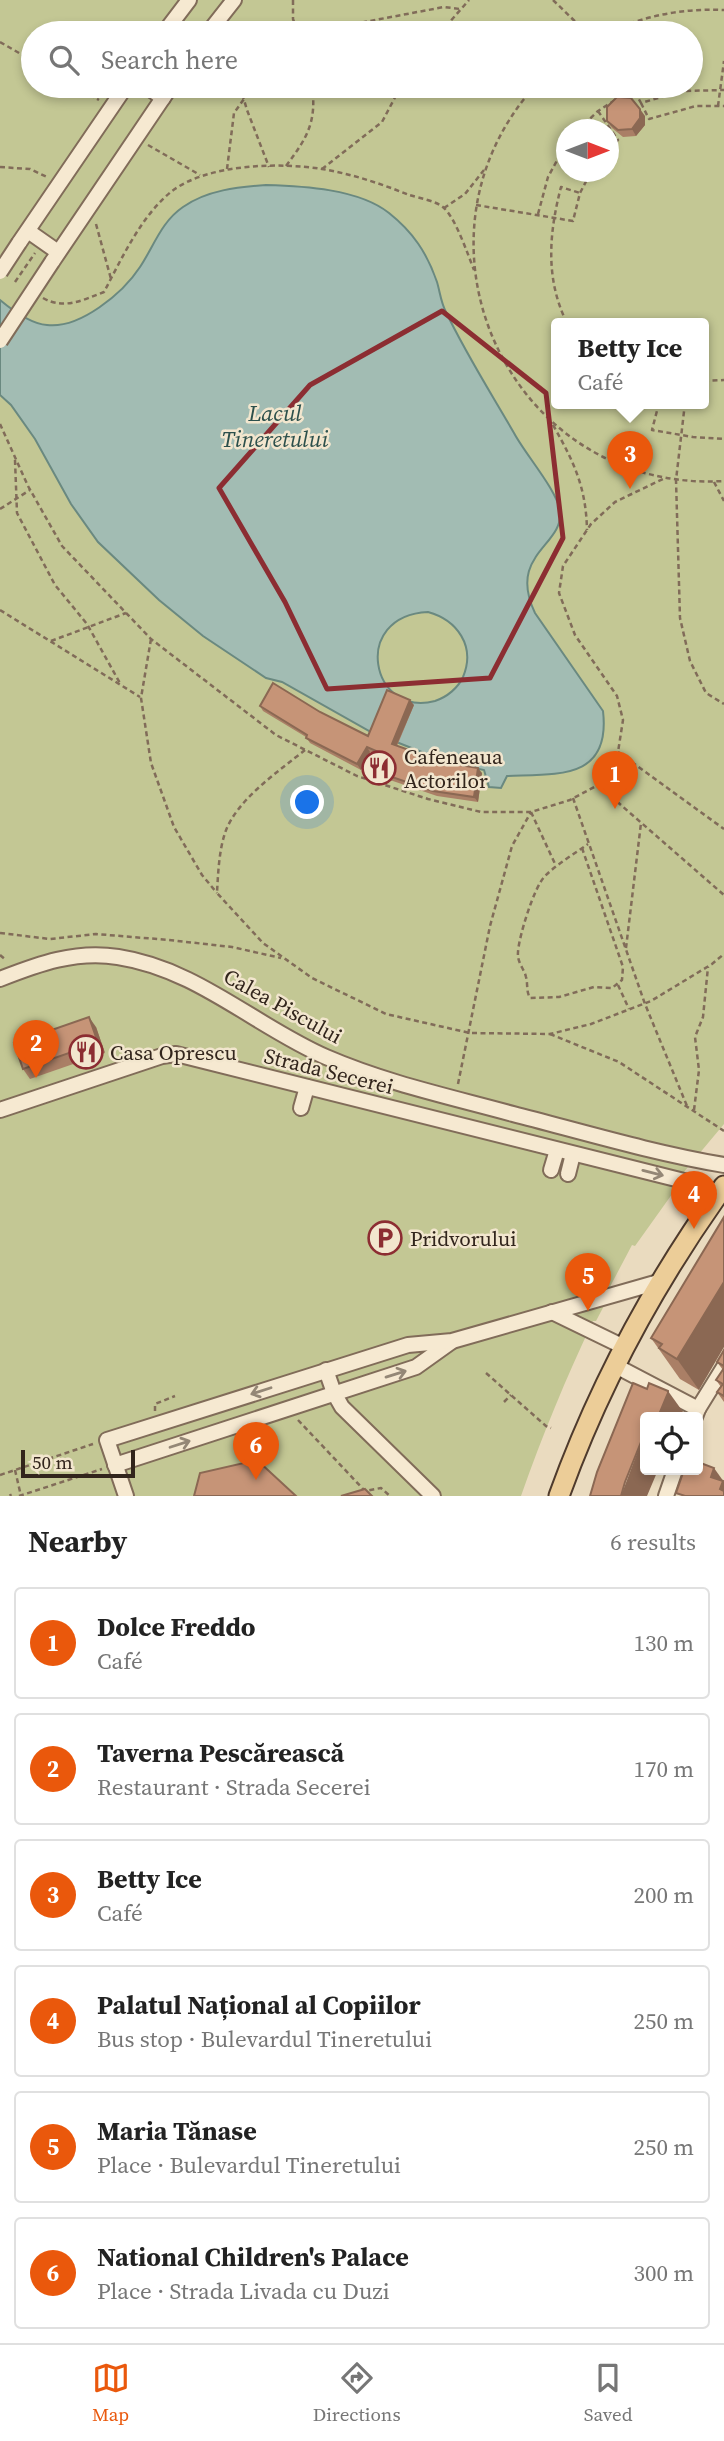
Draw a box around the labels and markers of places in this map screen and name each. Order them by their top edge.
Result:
pin: 3 [607,431,653,489]
place label: Cafeneaua Actorilor [404,742,503,795]
restaurant icon: Cafeneaua Actorilor [360,749,398,787]
pin: 1 [592,751,638,809]
pin: 2 [13,1020,59,1078]
restaurant icon: Casa Oprescu [67,1033,105,1071]
place label: Casa Oprescu [110,1038,237,1067]
pin: 4 [671,1171,717,1229]
parking icon: Pridvorului [366,1219,404,1257]
place label: Pridvorului [410,1224,516,1253]
pin: 5 [565,1253,611,1311]
pin: 6 [233,1422,279,1480]

